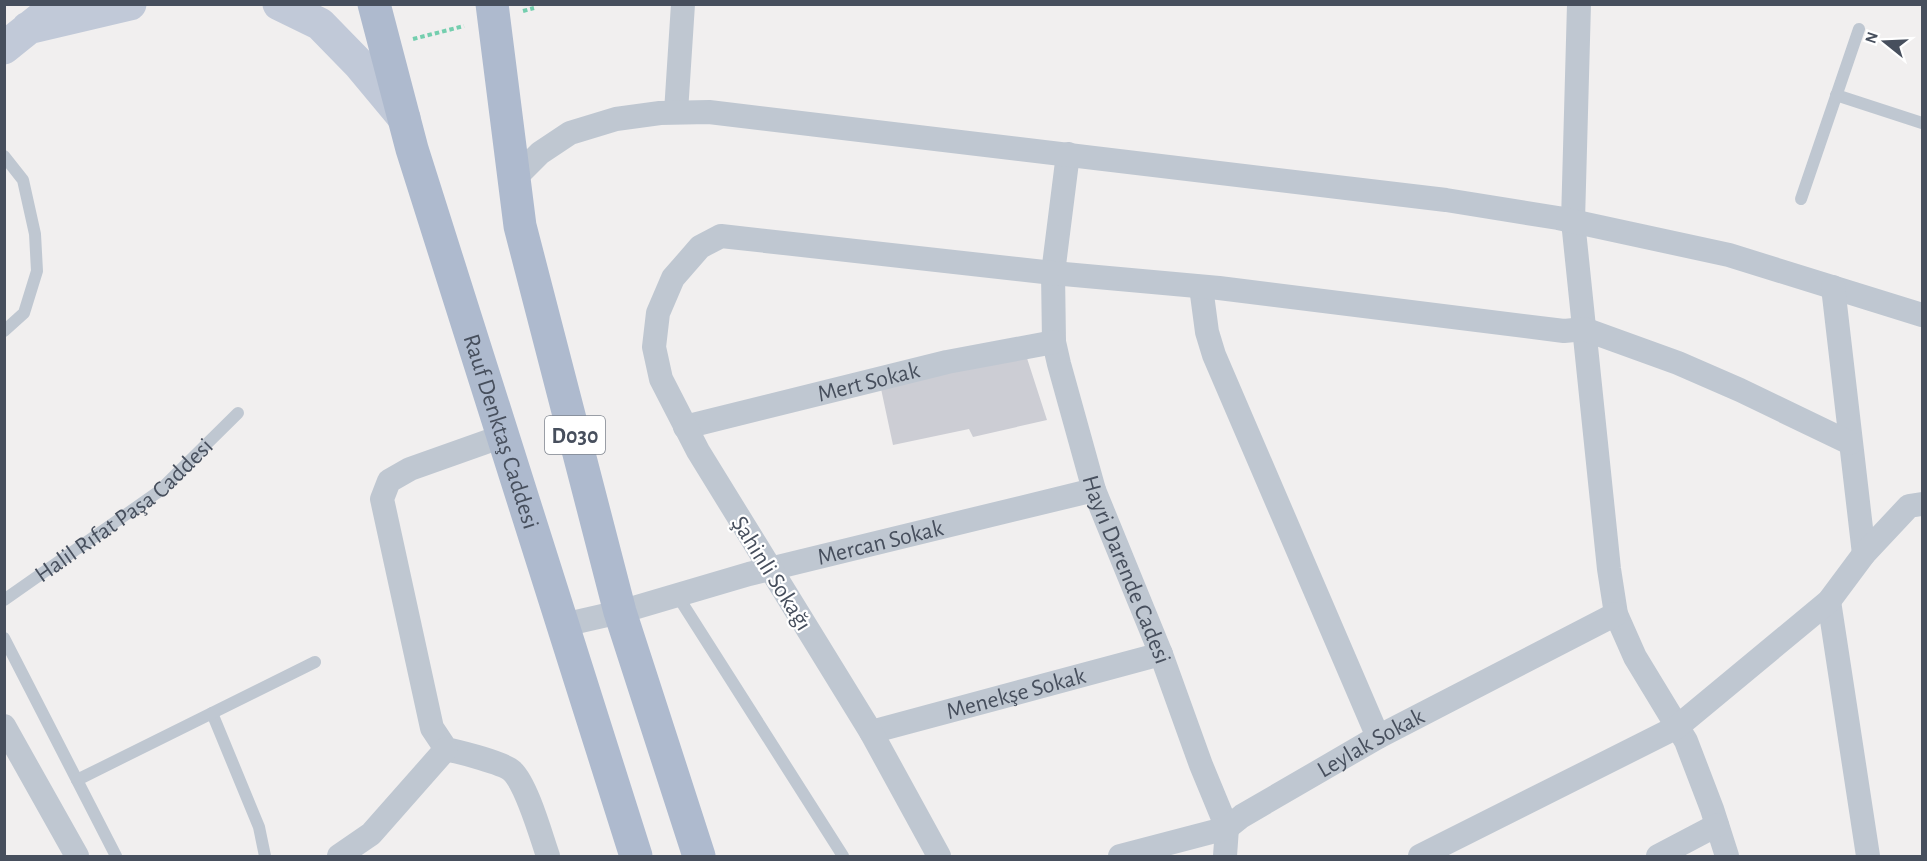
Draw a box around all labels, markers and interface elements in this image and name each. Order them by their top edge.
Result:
north arrow [1855,12,1915,72]
text: N [1862,30,1881,45]
street label: Rauf Denktaş Caddesi [458,331,543,532]
street label: Mert Sokak [815,358,922,407]
road number: D030 [545,416,605,454]
street label: Halil Rıfat Paşa Caddesi [31,434,218,587]
street label: Hayri Darende Cadesi [1077,473,1174,667]
street label: Şahinli Sokağı [727,512,816,635]
street label: Mercan Sokak [815,516,946,570]
street label: Menekşe Sokak [944,664,1088,724]
street label: Leylak Sokak [1314,704,1428,782]

